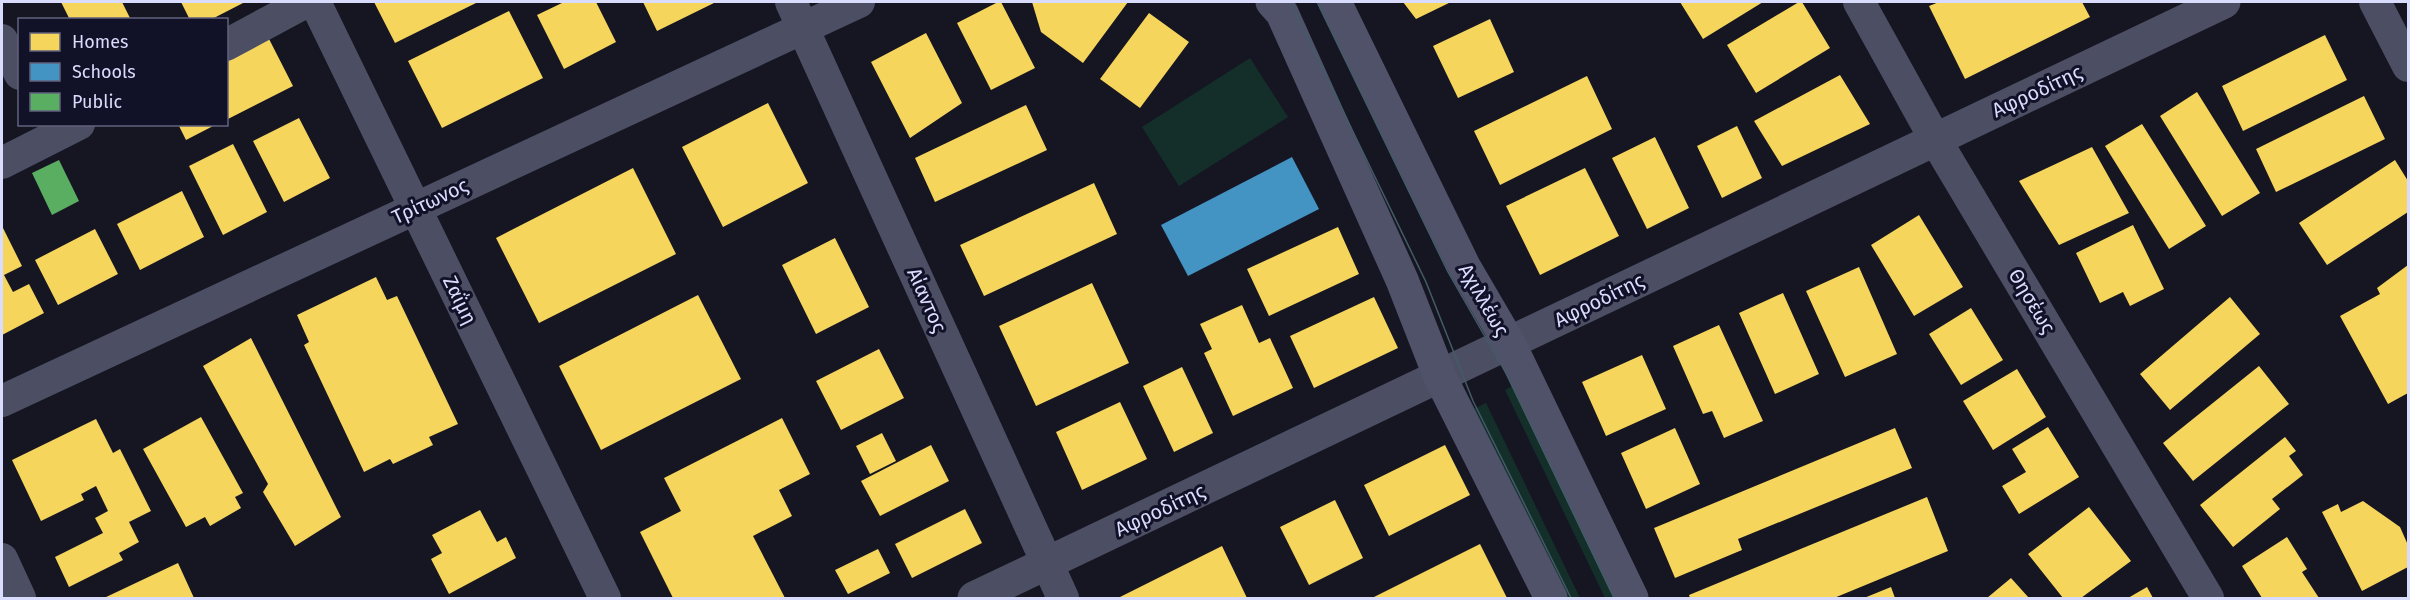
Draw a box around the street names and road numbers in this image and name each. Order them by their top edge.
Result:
street label: Αφροδίτης [1988,60,2086,122]
street label: Τρίτωνος [388,173,472,229]
street label: Αχιλλέως [1454,260,1514,340]
street label: Αίαντος [902,264,952,336]
street label: Θησέως [2003,264,2061,338]
street label: Αφροδίτης [1550,268,1648,332]
street label: Ζαΐμη [438,272,482,328]
street label: Αφροδίτης [1111,479,1209,541]

